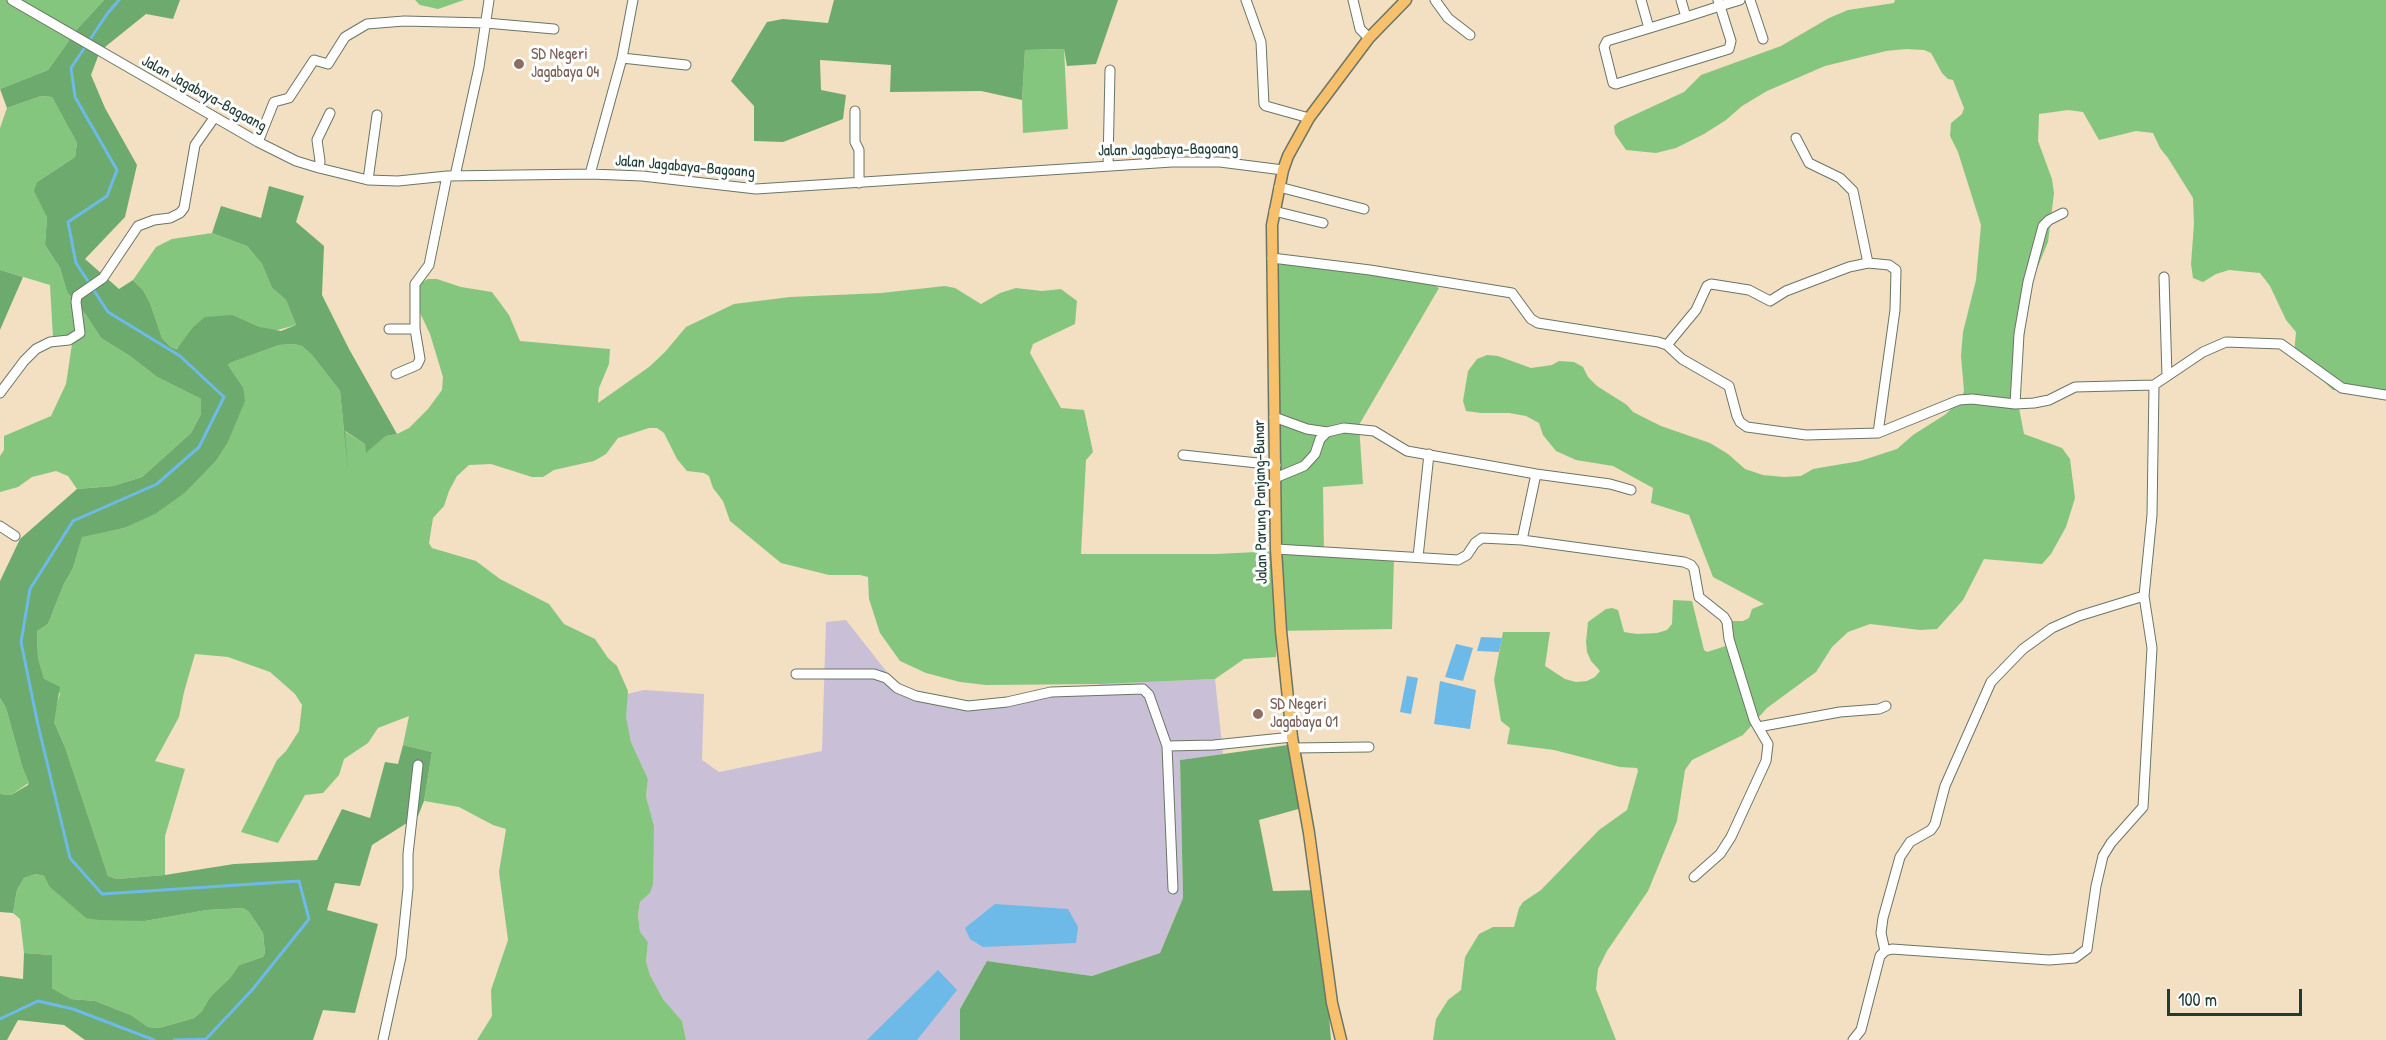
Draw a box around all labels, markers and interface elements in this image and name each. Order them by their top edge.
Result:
place label: SD Negeri Jagabaya 04 [531,45,599,83]
street label: Jalan Jagabaya–Bagoang [138,52,270,136]
marker: SD Negeri Jagabaya 04 [512,57,526,71]
street label: Jalan Jagabaya–Bagoang [1098,139,1238,161]
street label: Jalan Jagabaya–Bagoang [614,151,756,183]
street label: Jalan Parung Panjang–Bunar [1250,420,1272,584]
place label: SD Negeri Jagabaya 01 [1270,695,1338,733]
marker: SD Negeri Jagabaya 01 [1251,707,1265,721]
scale bar [2170,977,2305,1015]
text: 100 m [2178,987,2217,1012]

